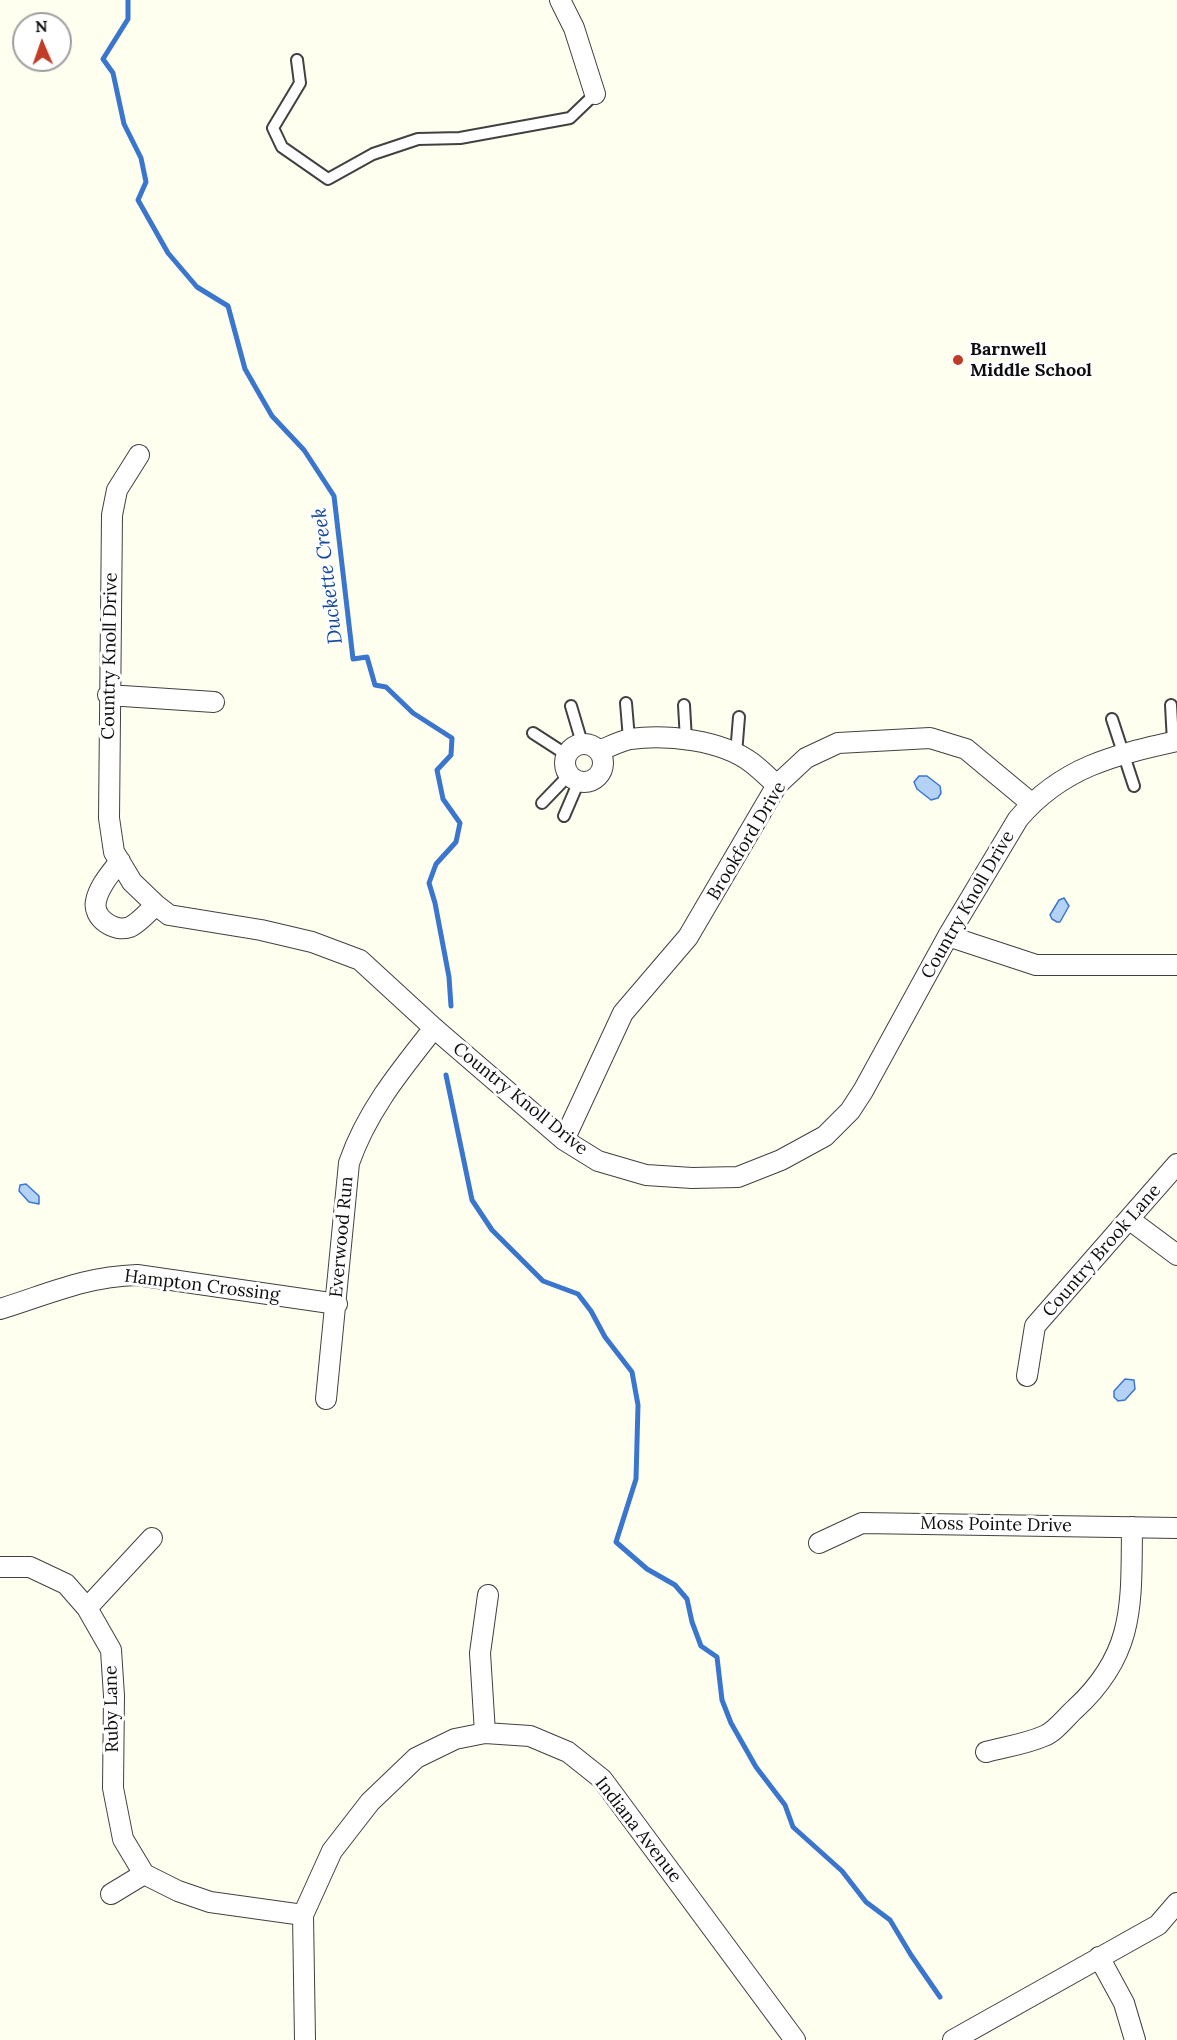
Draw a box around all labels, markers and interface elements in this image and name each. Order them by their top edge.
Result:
north arrow [12,12,72,72]
text: N [35,16,48,36]
place label: Barnwell Middle School [970,339,1092,382]
marker: Barnwell Middle School [951,353,965,367]
water label: Duckette Creek [308,506,348,646]
street label: Country Knoll Drive [98,572,122,740]
street label: Brookford Drive [703,778,791,904]
street label: Country Knoll Drive [917,827,1019,983]
street label: Country Knoll Drive [448,1038,592,1160]
street label: Everwood Run [326,1176,358,1298]
street label: Country Brook Lane [1038,1180,1166,1322]
street label: Hampton Crossing [123,1266,281,1306]
street label: Moss Pointe Drive [920,1513,1072,1537]
street label: Ruby Lane [100,1665,124,1753]
street label: Indiana Avenue [590,1773,686,1887]

